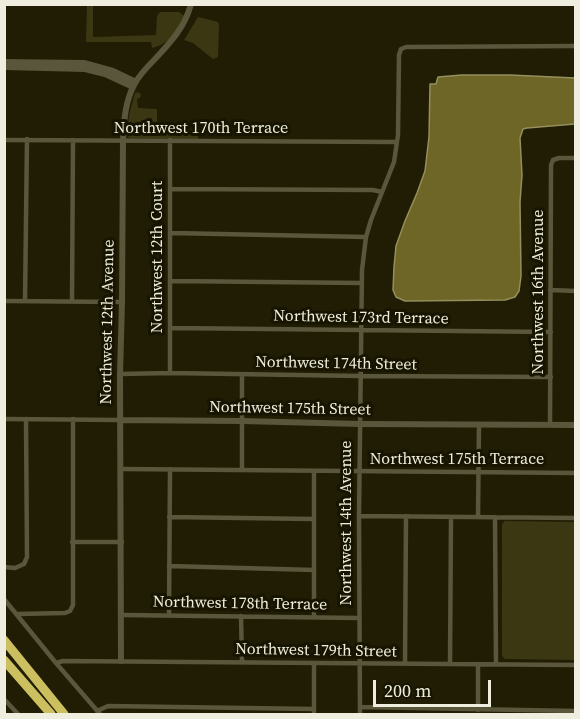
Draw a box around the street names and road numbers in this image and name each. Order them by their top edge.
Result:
street label: Northwest 170th Terrace [114,119,288,139]
street label: Northwest 12th Court [148,181,168,333]
street label: Northwest 16th Avenue [529,210,549,374]
street label: Northwest 12th Avenue [97,239,119,405]
street label: Northwest 173rd Terrace [273,307,449,329]
street label: Northwest 174th Street [255,353,417,375]
street label: Northwest 175th Street [209,398,371,420]
street label: Northwest 14th Avenue [337,441,357,605]
street label: Northwest 175th Terrace [370,450,544,470]
street label: Northwest 178th Terrace [153,593,327,615]
street label: Northwest 179th Street [235,640,397,662]

